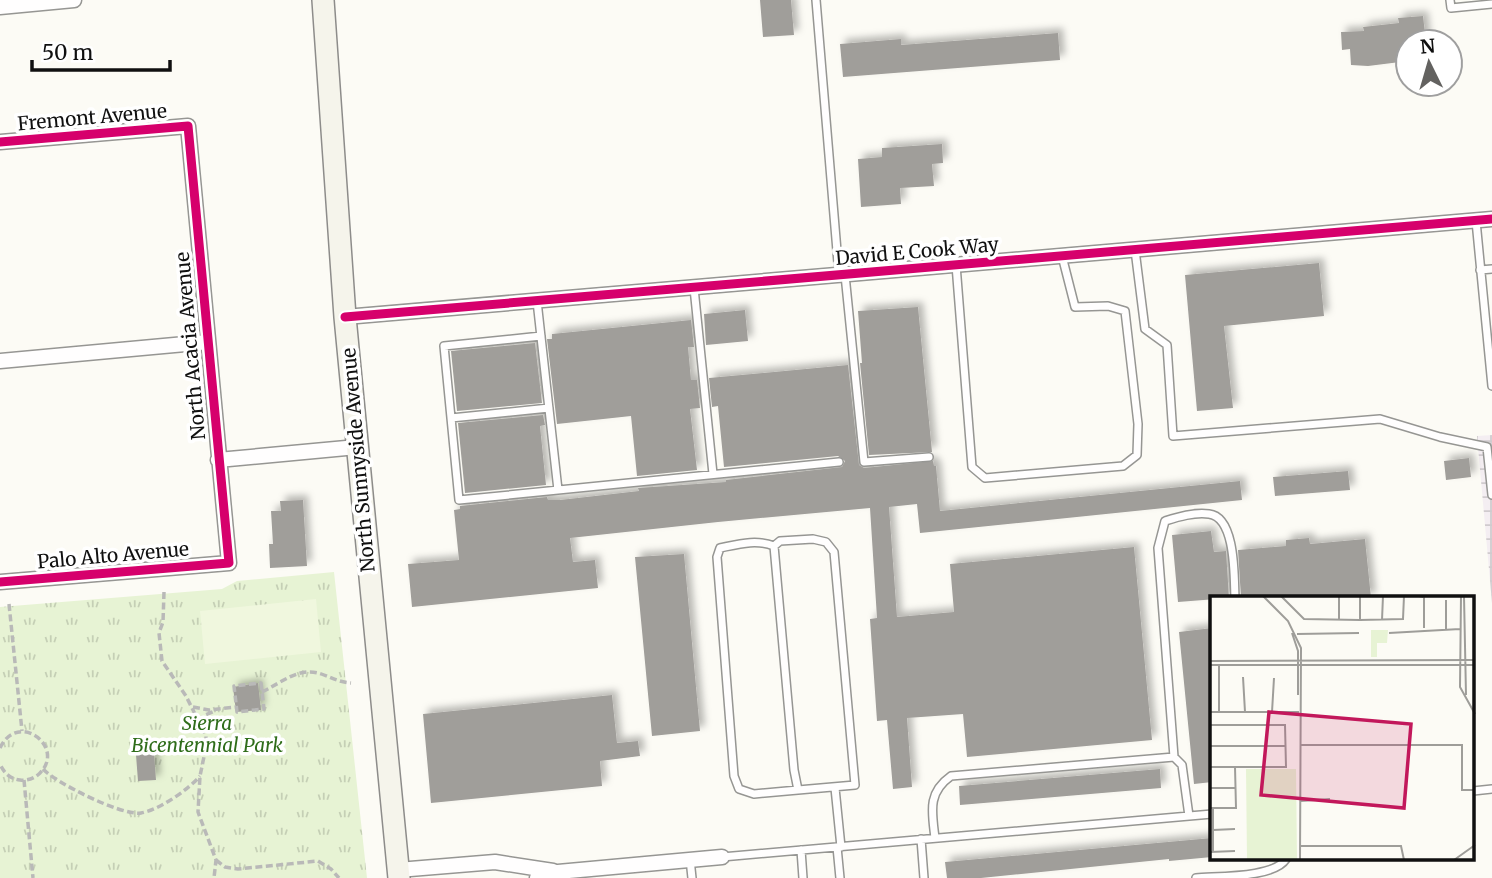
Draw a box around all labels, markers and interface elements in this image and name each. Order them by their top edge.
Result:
scale bar [32,28,170,72]
north arrow [1394,28,1464,98]
text: N [1419,33,1436,59]
text: 50 m [42,39,93,66]
street label: Fremont Avenue [16,99,168,135]
street label: David E Cook Way [834,232,1000,270]
street label: North Acacia Avenue [170,251,210,441]
street label: North Sunnyside Avenue [336,347,380,573]
street label: Palo Alto Avenue [36,536,190,574]
inset map [1210,596,1474,860]
park label: Sierra Bicentennial Park [131,711,283,757]

